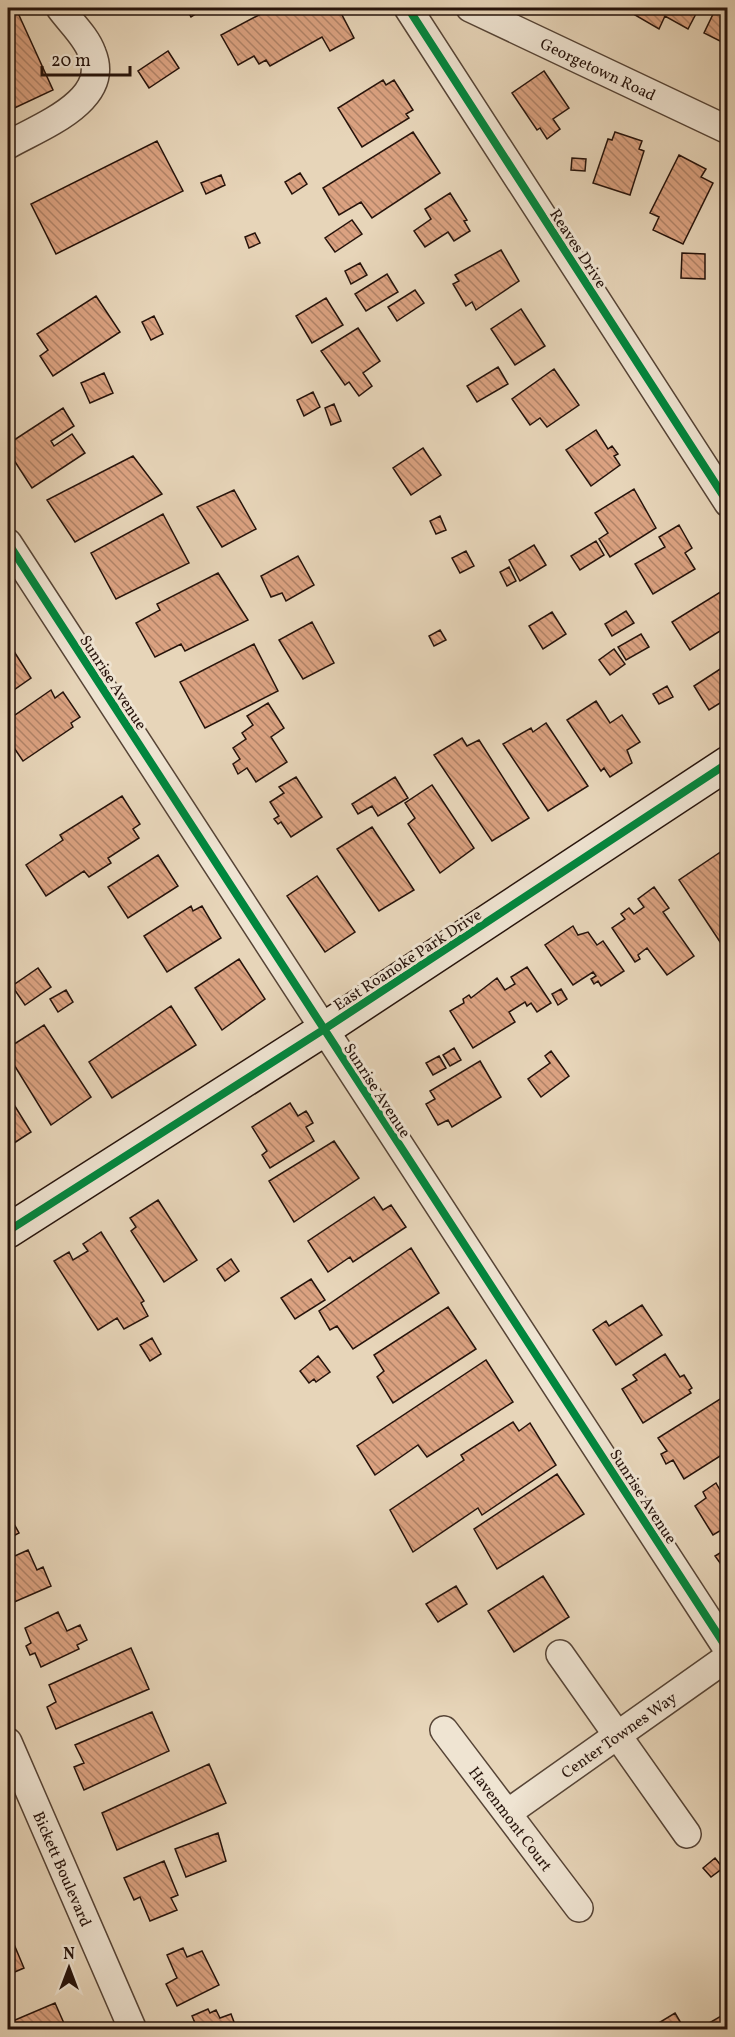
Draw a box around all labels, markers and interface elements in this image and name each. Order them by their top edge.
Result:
street label: Georgetown Road [536,34,659,107]
scale bar [42,39,130,77]
text: 20 m [51,49,91,74]
street label: Reaves Drive [543,205,611,293]
street label: Sunrise Avenue [73,631,151,735]
street label: East Roanoke Park Drive [330,904,486,1017]
street label: Sunrise Avenue [337,1039,415,1143]
street label: Sunrise Avenue [603,1445,681,1549]
street label: Center Townes Way [557,1687,682,1785]
street label: Havenmont Court [463,1763,557,1877]
street label: Bickett Boulevard [26,1808,96,1931]
north arrow [39,1938,99,1998]
text: N [63,1944,75,1966]

